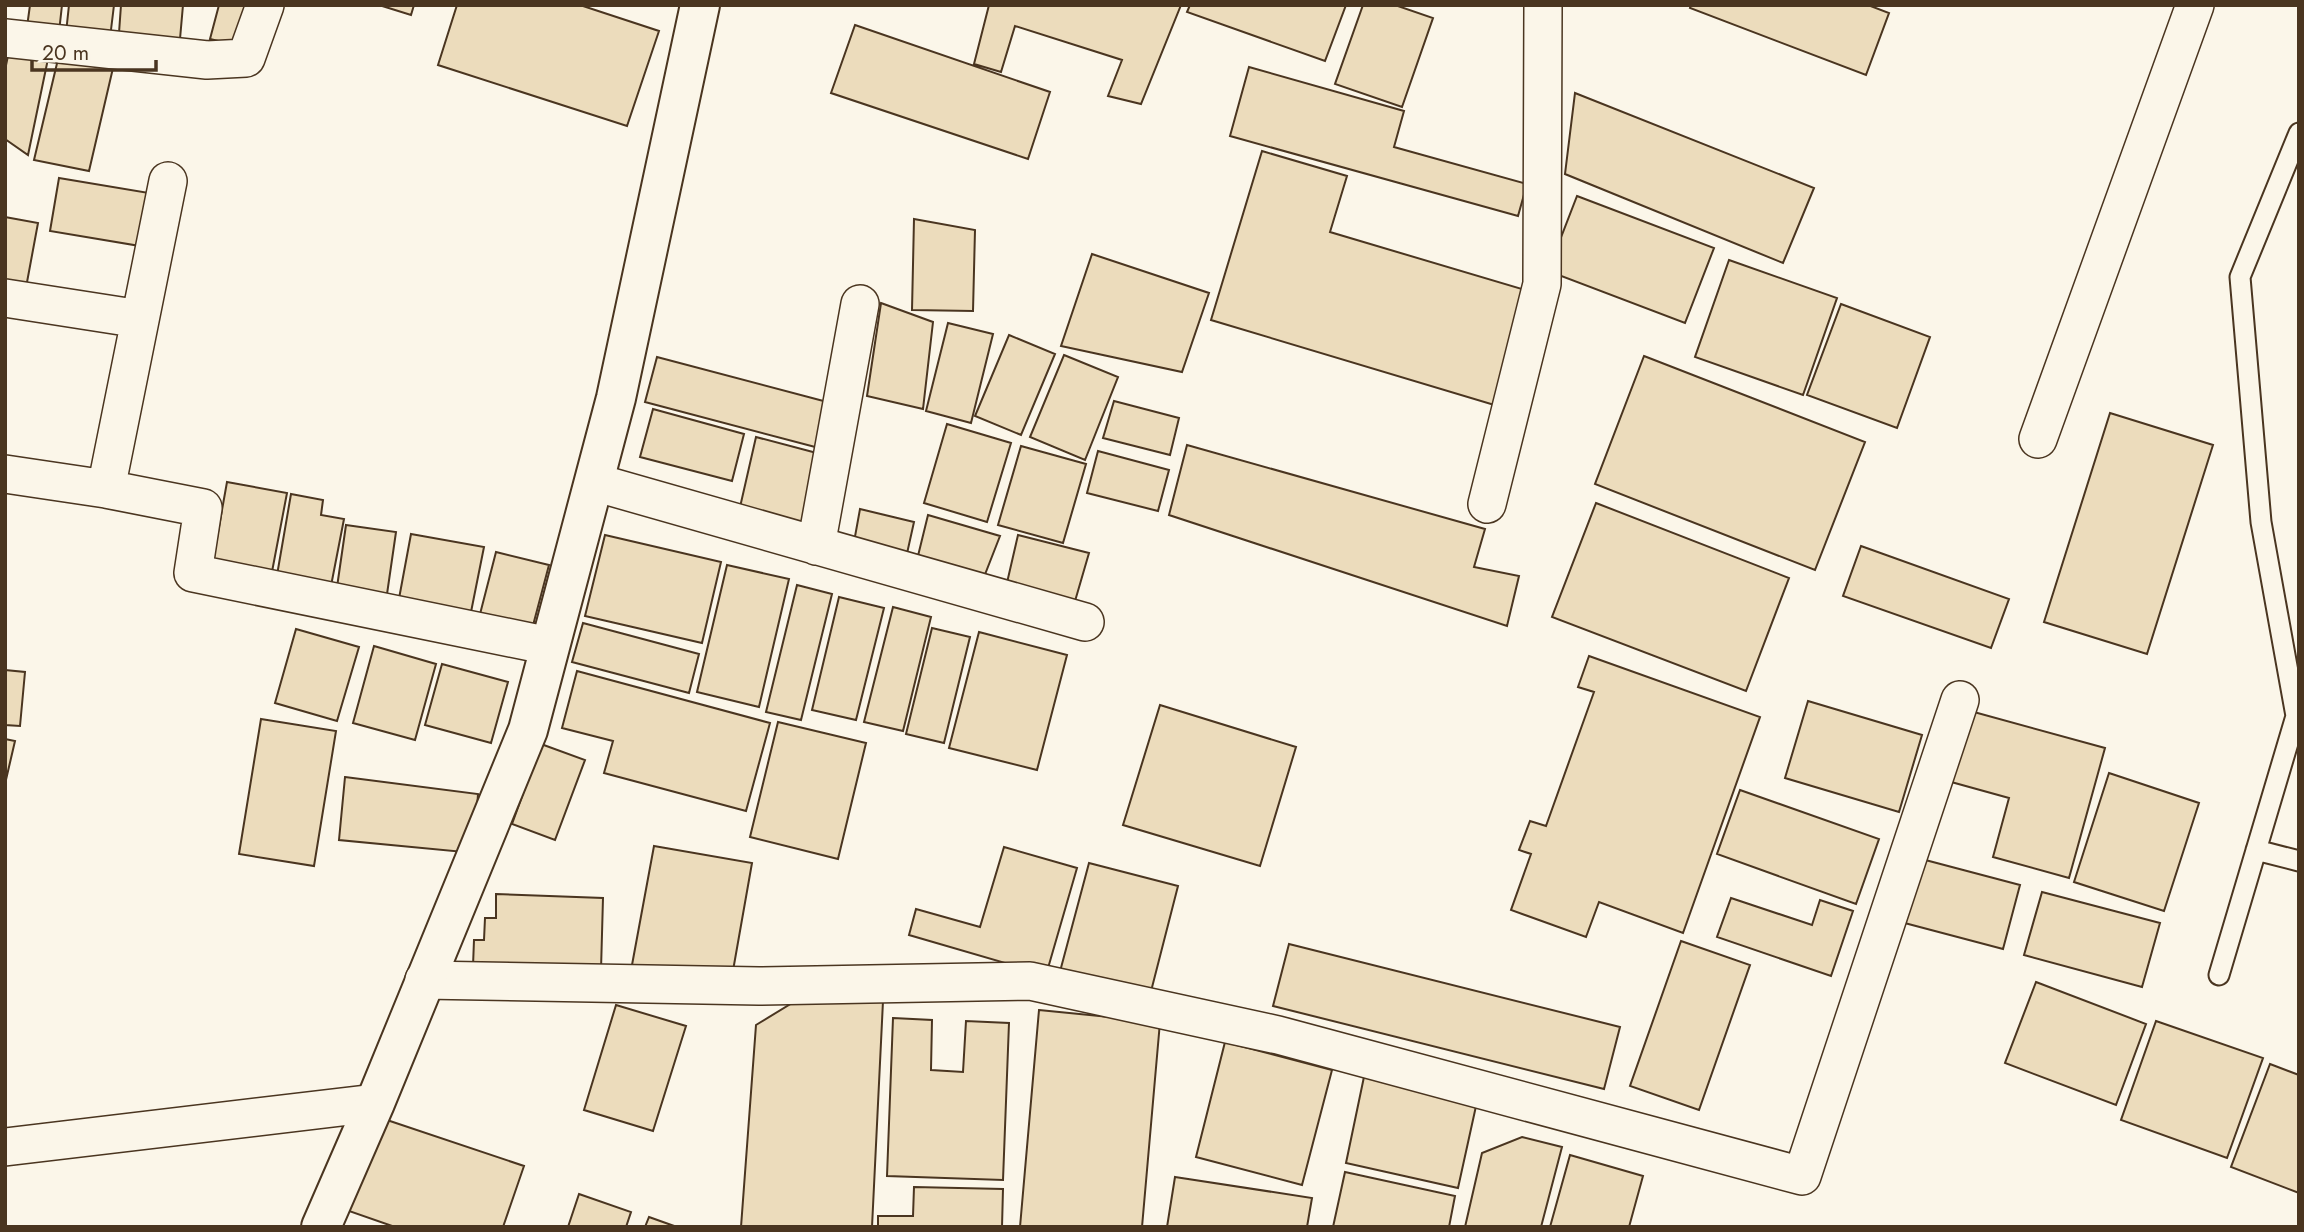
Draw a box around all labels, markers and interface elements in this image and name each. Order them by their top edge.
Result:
scale bar [32,28,156,72]
text: 20 m [42,38,89,68]

